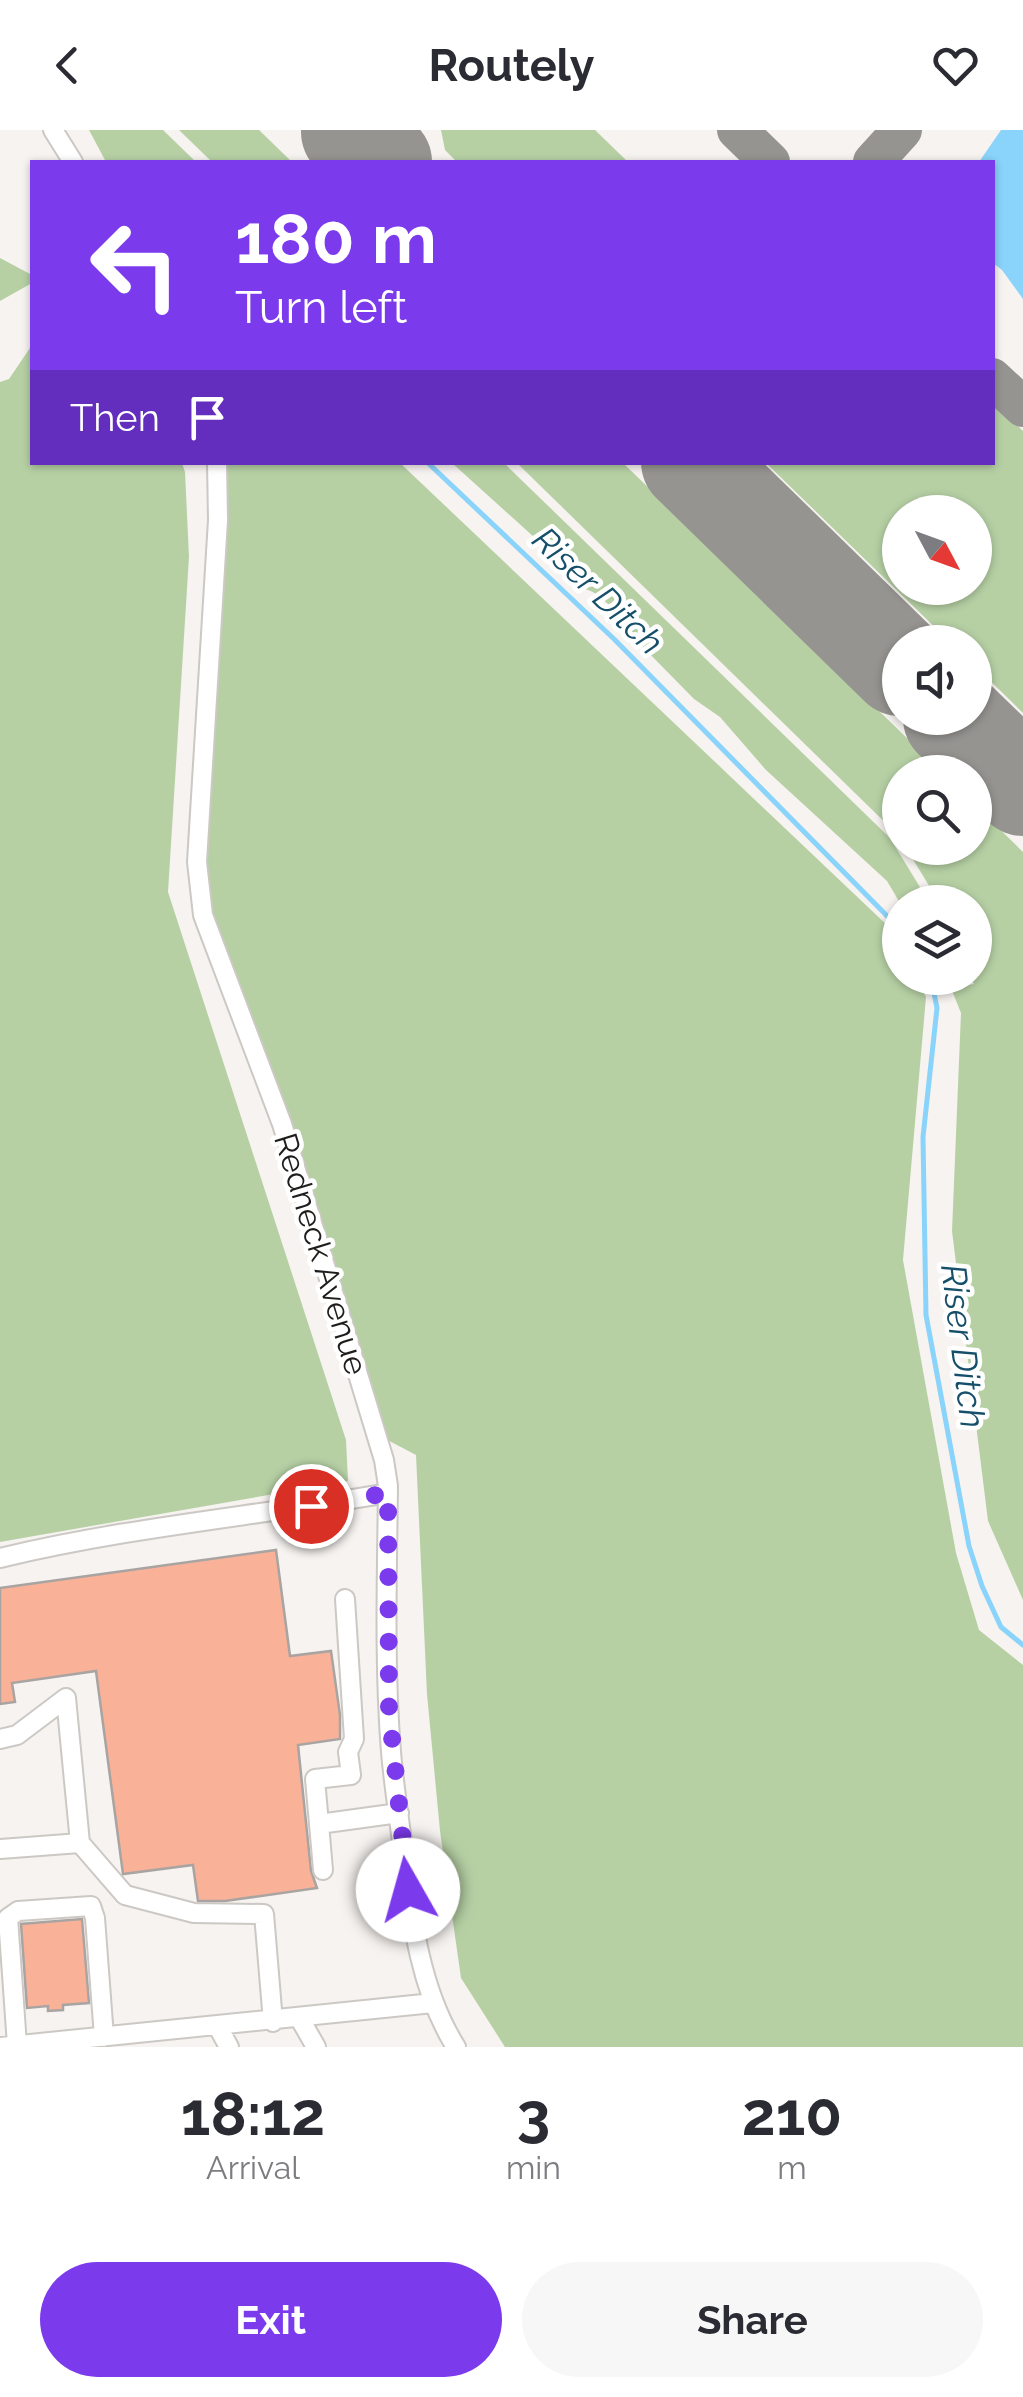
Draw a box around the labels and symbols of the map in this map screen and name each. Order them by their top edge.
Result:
north arrow [882,495,992,605]
water label: Riser Ditch [525,519,672,663]
street label: Redneck Avenue [267,1129,376,1379]
water label: Riser Ditch [933,1262,994,1430]
pin [269,1464,354,1549]
position arrow [356,1838,460,1942]

